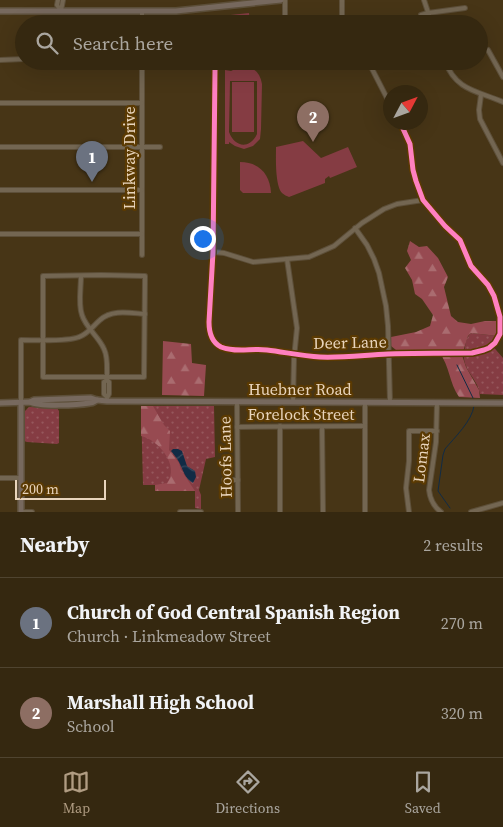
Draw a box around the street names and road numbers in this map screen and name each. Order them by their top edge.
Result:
street label: Linkway Drive [118,106,140,210]
street label: Deer Lane [313,330,387,354]
street label: Huebner Road [248,378,352,400]
street label: Forelock Street [247,403,355,425]
street label: Hoofs Lane [213,416,237,498]
street label: Lomax [407,432,435,484]

